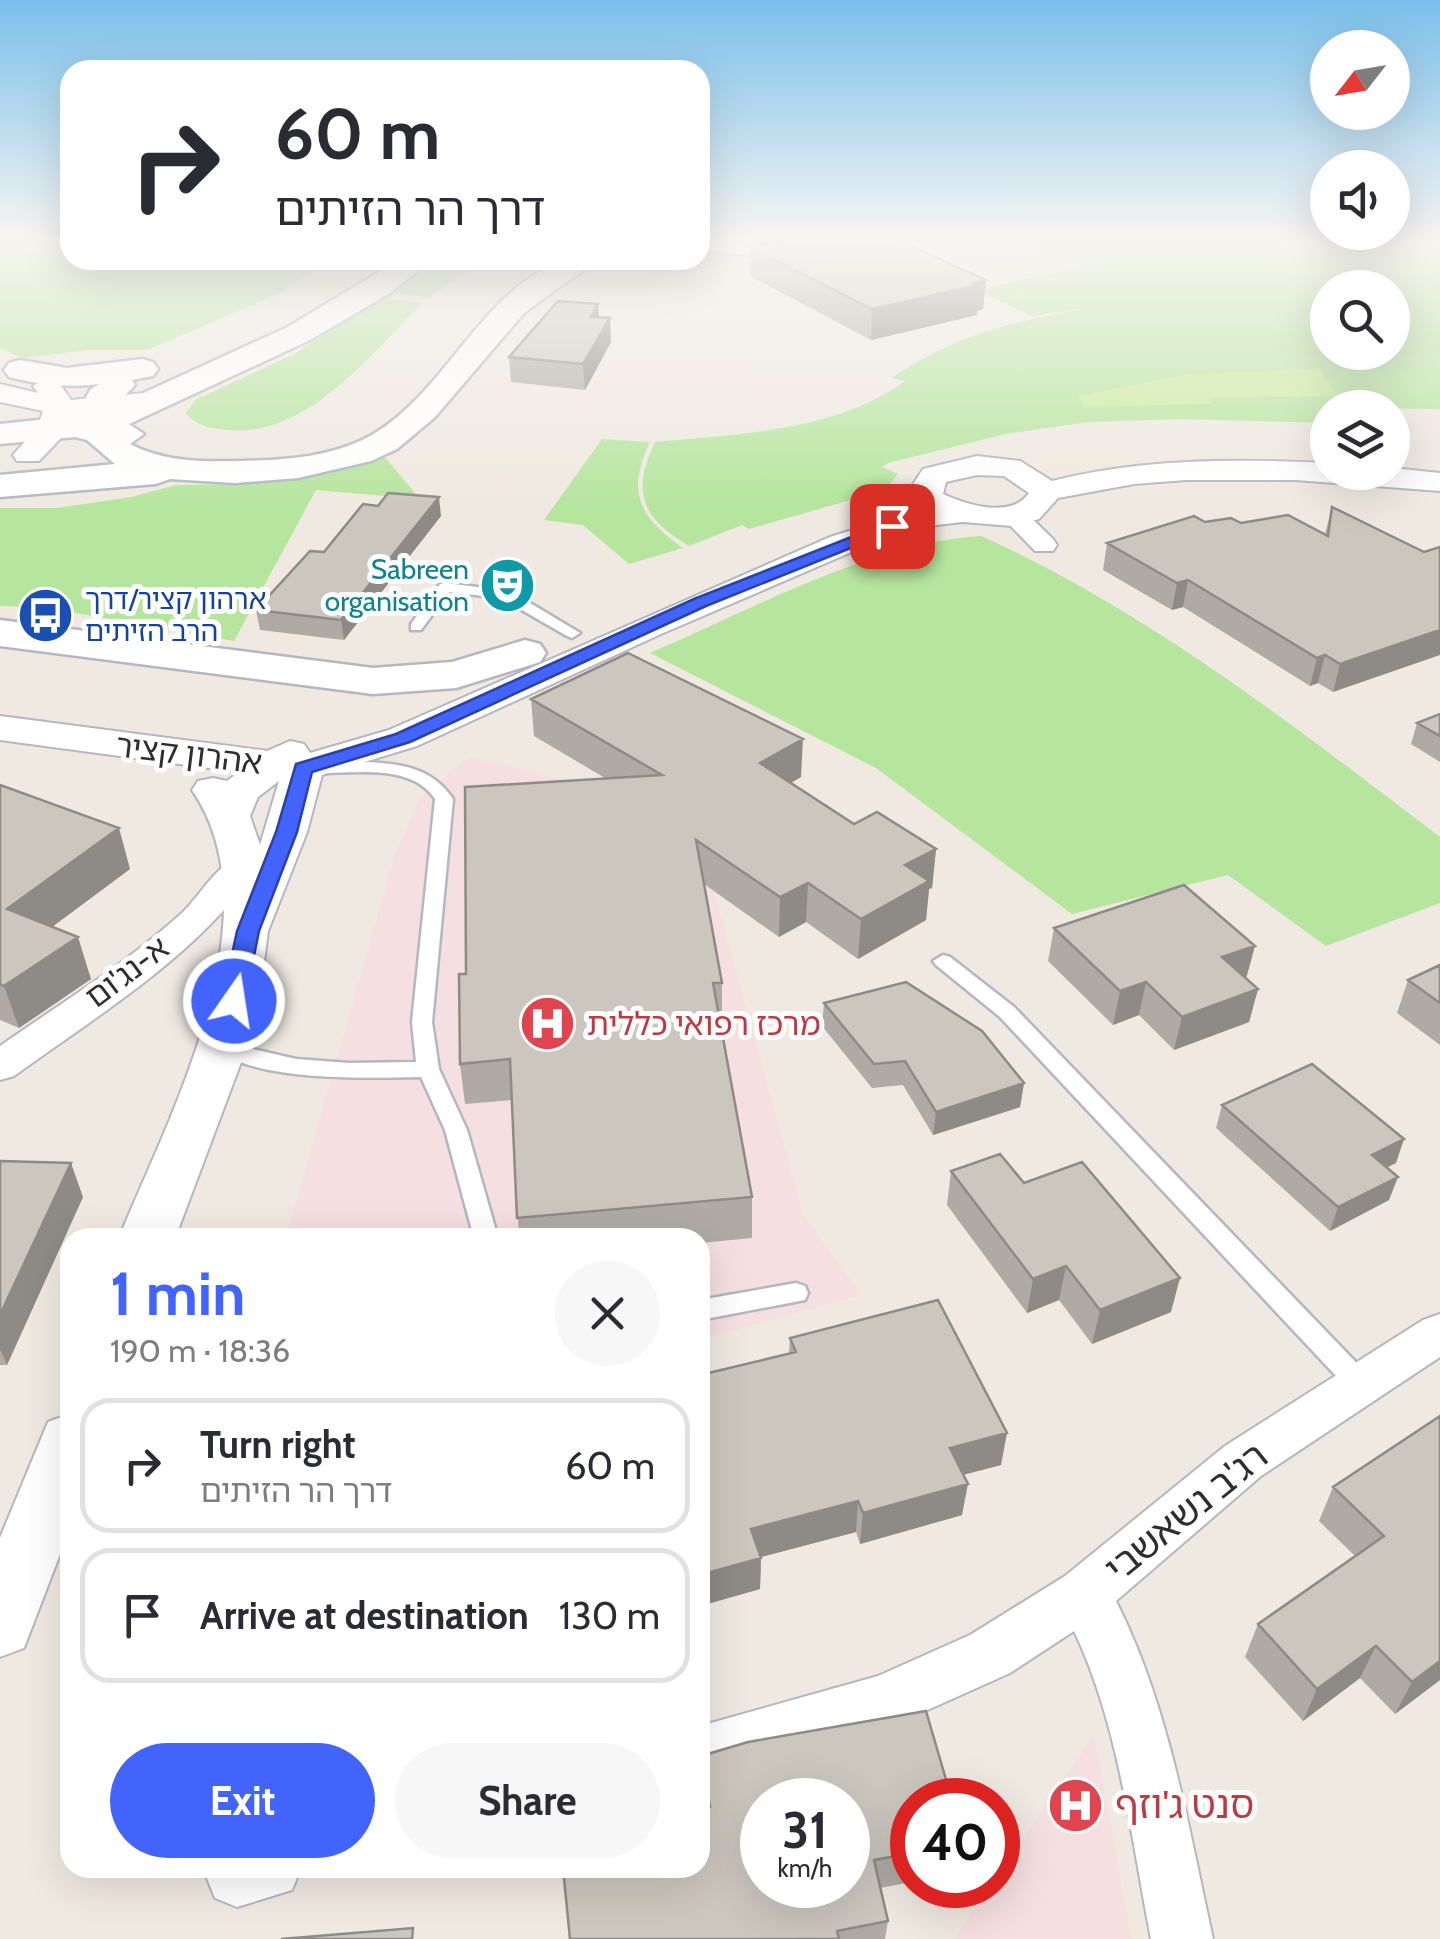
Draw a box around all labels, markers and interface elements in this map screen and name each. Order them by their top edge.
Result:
north arrow [1310,30,1410,130]
map controls [1310,30,1410,490]
text: 60 m [275,91,440,177]
icon: right [110,100,240,230]
button: sound [1310,150,1410,250]
text: דרך הר הזיתים [275,182,546,236]
button: search [1310,270,1410,370]
button: layers [1310,390,1410,490]
pin [850,484,935,569]
icon: arrive [865,499,920,554]
place label: Sabreen organisation [325,552,469,618]
theatre icon: Sabreen organisation [478,555,538,615]
place label: ארהון קציר/דרך הרב הזיתים [85,582,266,648]
bus stop icon: ארהון קציר/דרך הרב הזיתים [16,585,76,645]
street label: אהרון קציר [114,725,264,782]
street label: א-נג'ום [77,928,176,1016]
position arrow [182,949,286,1053]
hospital icon: מרכז רפואי כללית [518,994,578,1054]
place label: מרכז רפואי כללית [587,1004,821,1043]
text: 1 min [110,1257,245,1330]
button: close [555,1261,660,1366]
text: 190 m · 18:36 [110,1331,290,1370]
text: Turn right [200,1421,356,1468]
street label: רג'ב נשאשבי [1095,1432,1277,1592]
icon: right [115,1438,170,1493]
text: 60 m [565,1442,655,1489]
text: דרך הר הזיתים [200,1471,392,1510]
icon: arrive [115,1588,170,1643]
text: Arrive at destination [200,1592,529,1639]
text: 130 m [559,1592,660,1639]
button: Exit [110,1743,375,1858]
button: Share [395,1743,660,1858]
hospital icon: סנט ג'וזף [1046,1775,1106,1835]
speed limit sign: 40 [890,1778,1020,1908]
place label: סנט ג'וזף [1115,1781,1254,1828]
text: 31 [782,1800,828,1861]
text: km/h [778,1853,832,1883]

